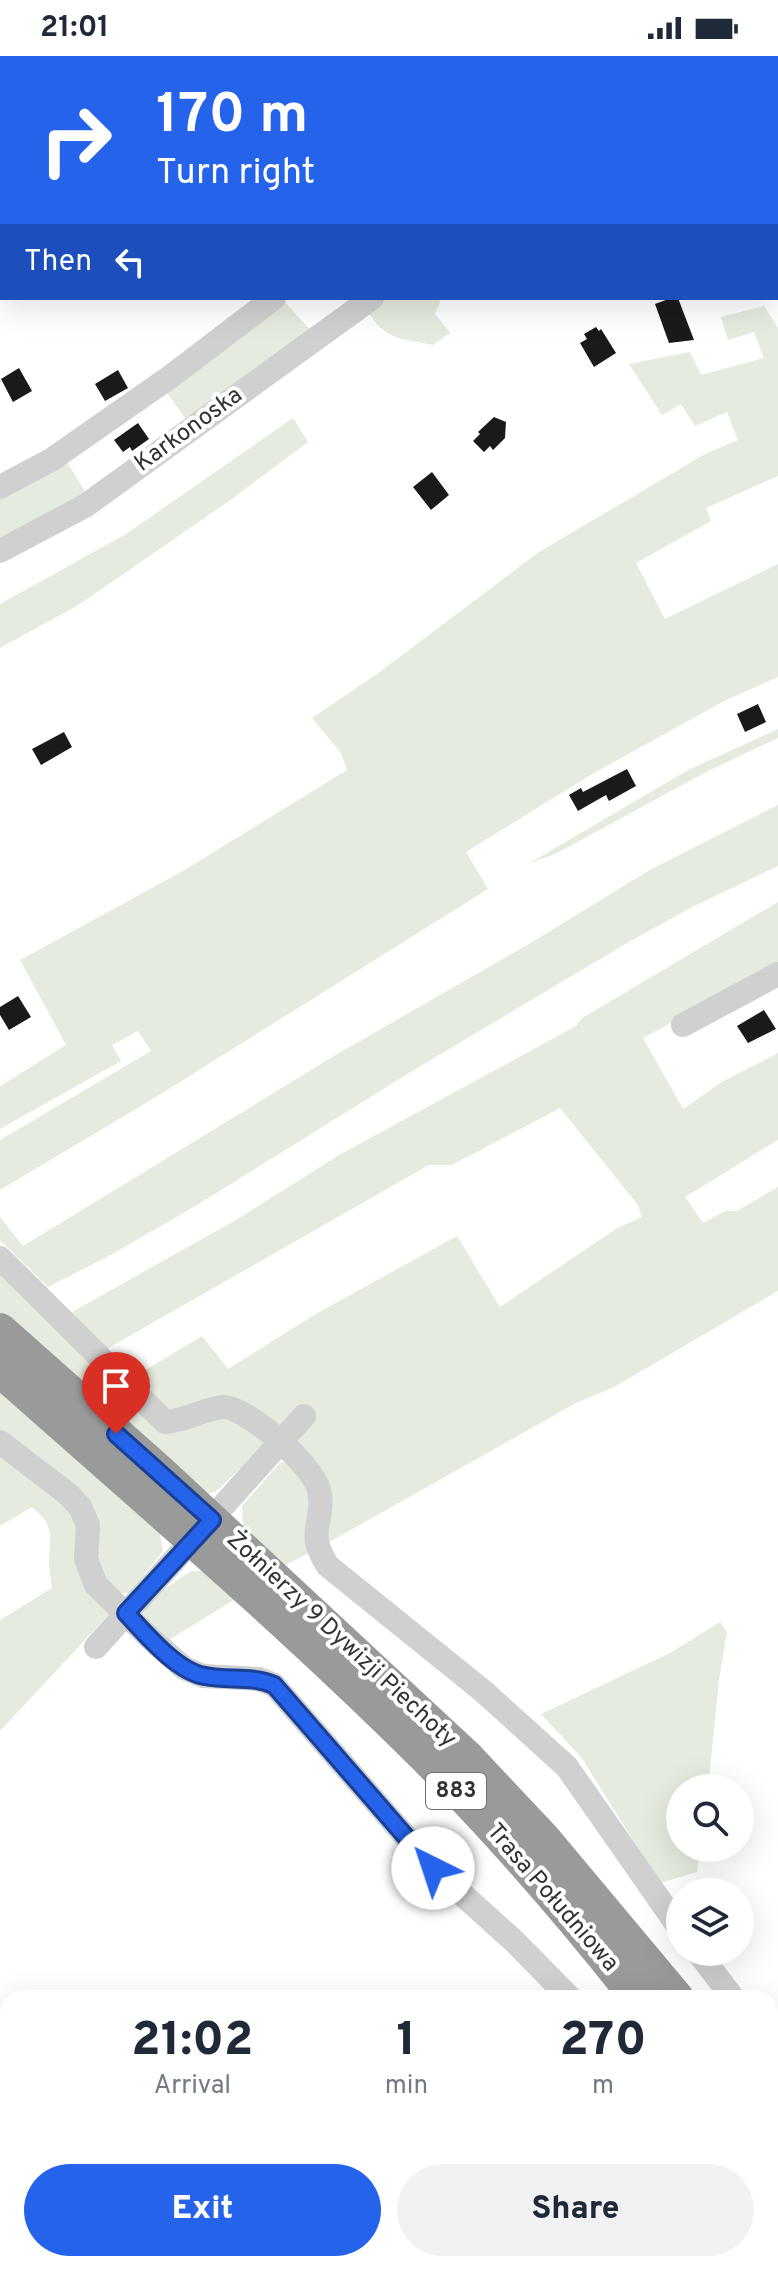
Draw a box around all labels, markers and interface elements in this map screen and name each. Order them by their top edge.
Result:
text: 21:01 [40,10,109,47]
text: 170 m [156,82,308,152]
icon: right [24,88,128,192]
text: Turn right [156,151,315,197]
icon: left [108,240,152,284]
text: Then [24,244,92,281]
street label: Karkonoska [129,381,249,479]
pin [82,1352,150,1434]
icon: arrive [94,1364,138,1408]
street label: Żołnierzy 9 Dywizji Piechoty [220,1525,463,1755]
road number: 883 [426,1773,486,1809]
map controls [666,1774,754,1966]
button: search [666,1774,754,1862]
street label: Trasa Południowa [479,1818,625,1978]
position arrow [391,1826,475,1910]
button: layers [666,1878,754,1966]
text: 21:02 [131,2012,253,2072]
text: 1 [397,2012,416,2072]
text: 270 [559,2012,647,2072]
text: Arrival [154,2070,231,2103]
text: min [385,2070,428,2103]
text: m [592,2070,614,2103]
button: Exit [24,2164,381,2256]
button: Share [397,2164,754,2256]

